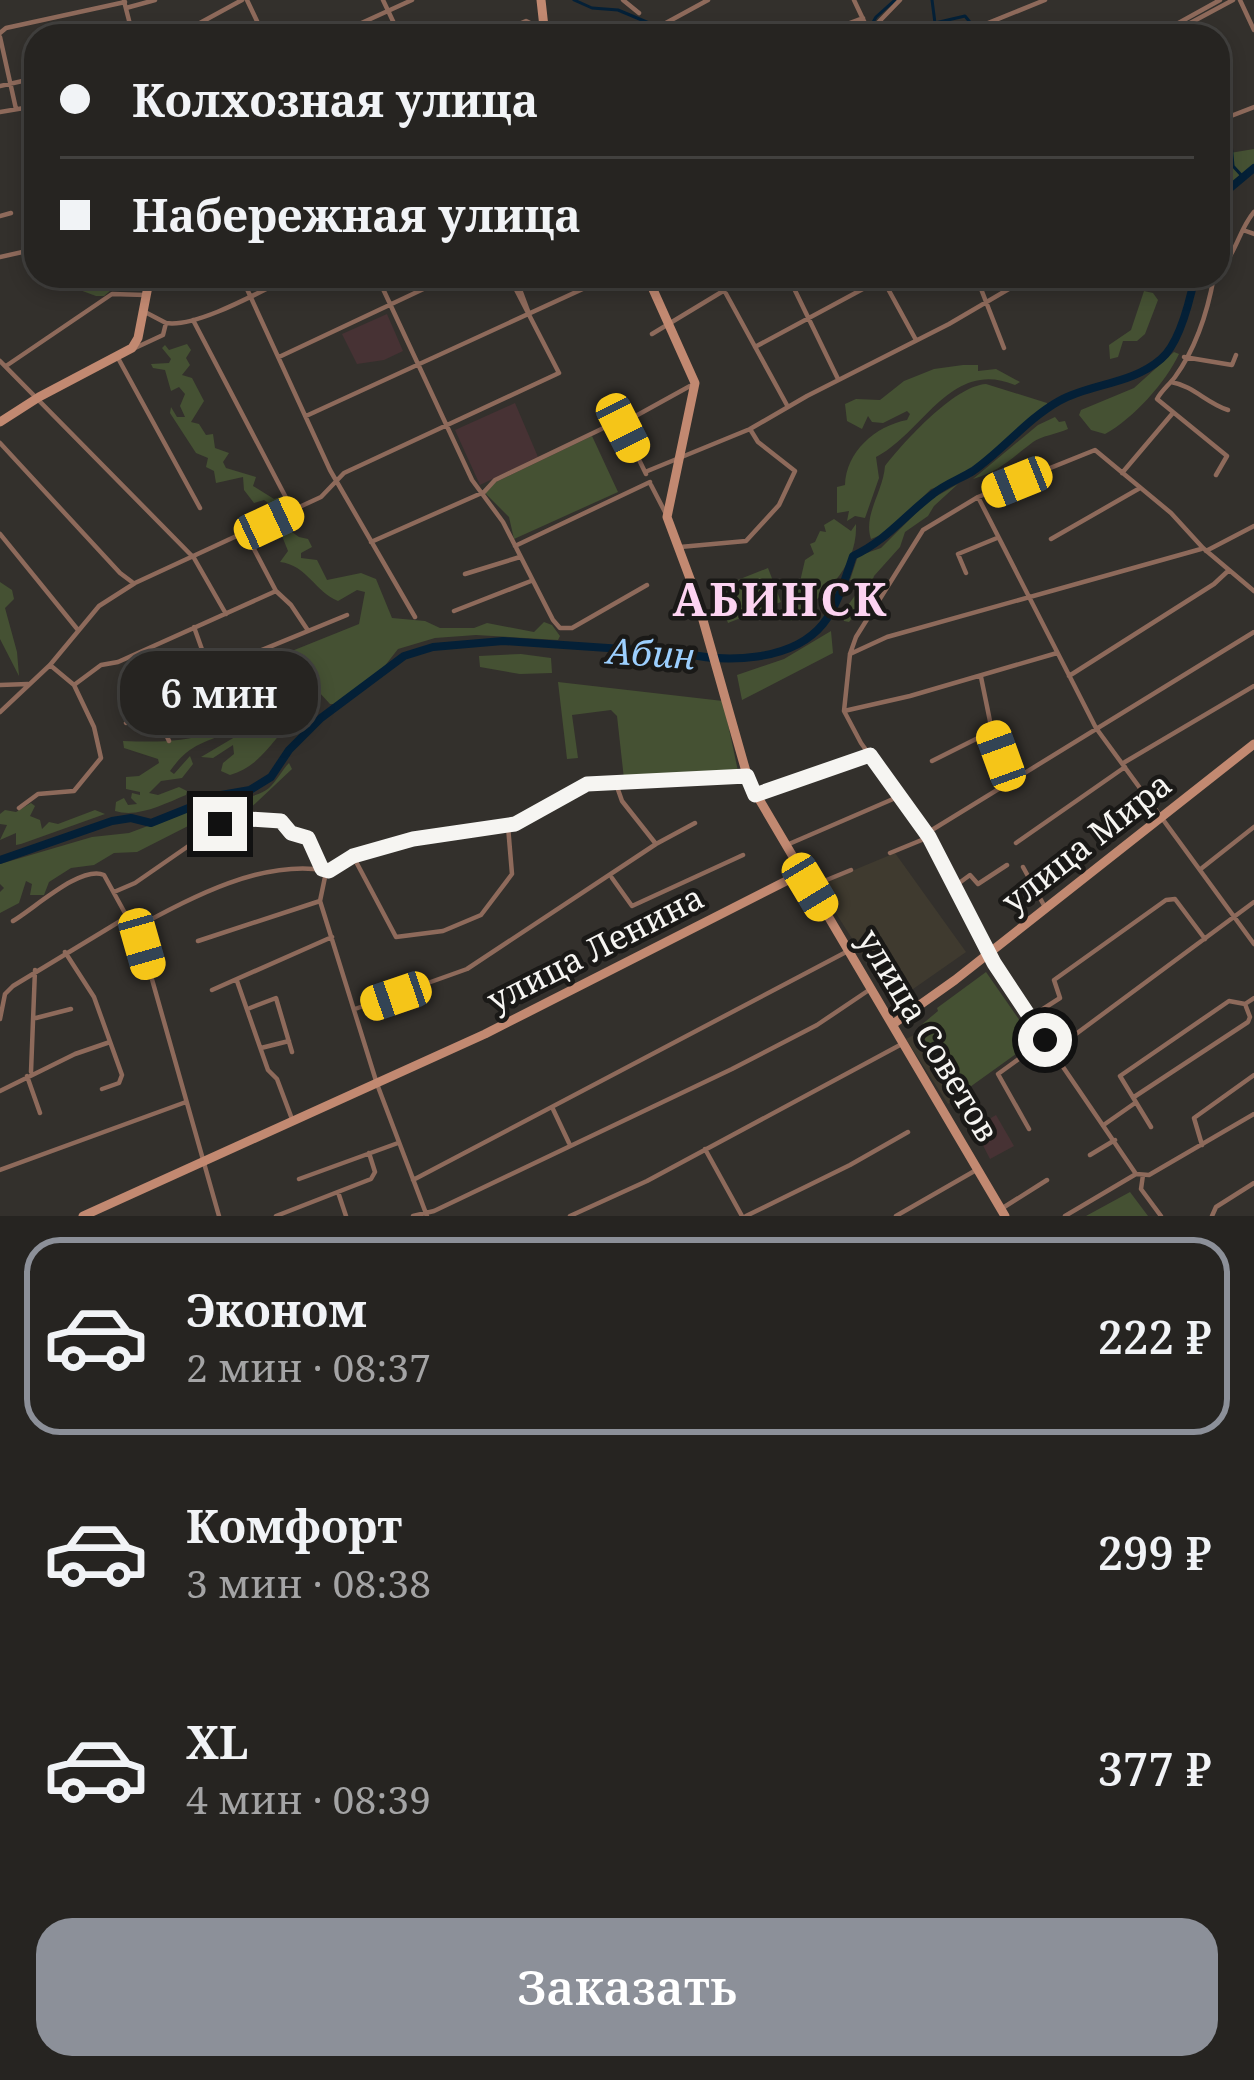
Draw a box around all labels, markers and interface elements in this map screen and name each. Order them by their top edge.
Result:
text: Колхозная улица [132,69,538,130]
text: Набережная улица [132,184,581,245]
car [591,388,655,468]
car [977,452,1057,512]
car [229,491,309,555]
district label: АБИНСК [673,568,889,629]
water label: Абин [602,625,697,681]
callout: 6 мин [121,650,319,734]
text: 6 мин [160,666,278,719]
car [972,716,1030,796]
street label: улица Мира [992,761,1180,923]
route end [193,797,247,851]
car [776,847,844,927]
street label: улица Ленина [479,874,711,1022]
car [115,904,169,984]
street label: улица Советов [848,920,1010,1150]
car [356,967,436,1025]
route start [1018,1013,1072,1067]
text: Эконом [186,1279,367,1340]
icon: car [42,1282,150,1390]
text: 222 ₽ [1098,1306,1212,1367]
text: 2 мин · 08:37 [186,1340,431,1393]
text: Комфорт [186,1495,402,1556]
icon: car [42,1498,150,1606]
text: 299 ₽ [1098,1522,1212,1583]
text: 3 мин · 08:38 [186,1556,431,1609]
text: XL [186,1711,248,1772]
icon: car [42,1714,150,1822]
text: 377 ₽ [1098,1738,1212,1799]
text: 4 мин · 08:39 [186,1772,431,1825]
button: Заказать [36,1918,1218,2056]

